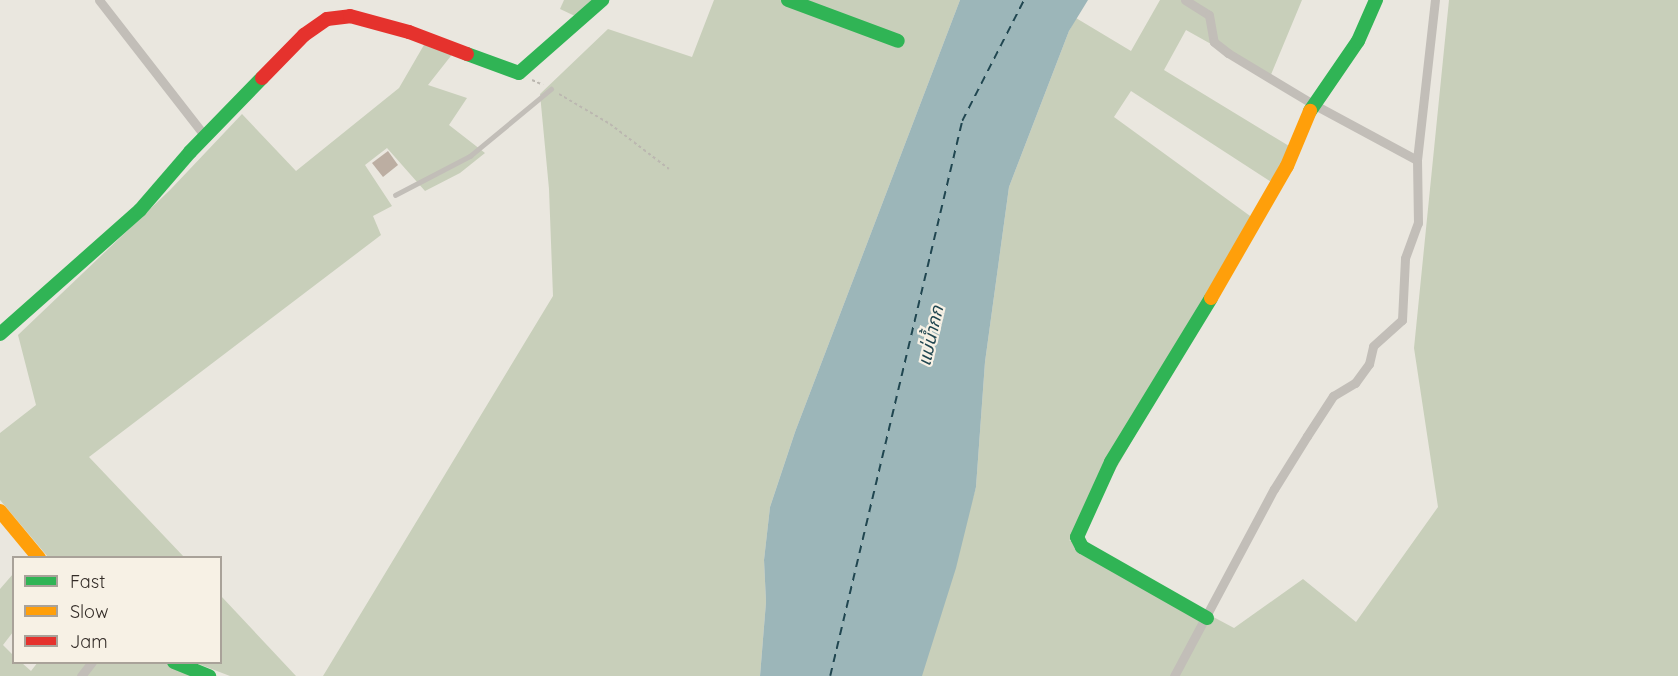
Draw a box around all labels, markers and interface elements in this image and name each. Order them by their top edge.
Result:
water label: แม่น้ำกก [914,304,948,368]
legend [12,556,222,664]
text: Fast [70,570,105,593]
text: Slow [70,600,108,623]
text: Jam [70,630,108,653]

